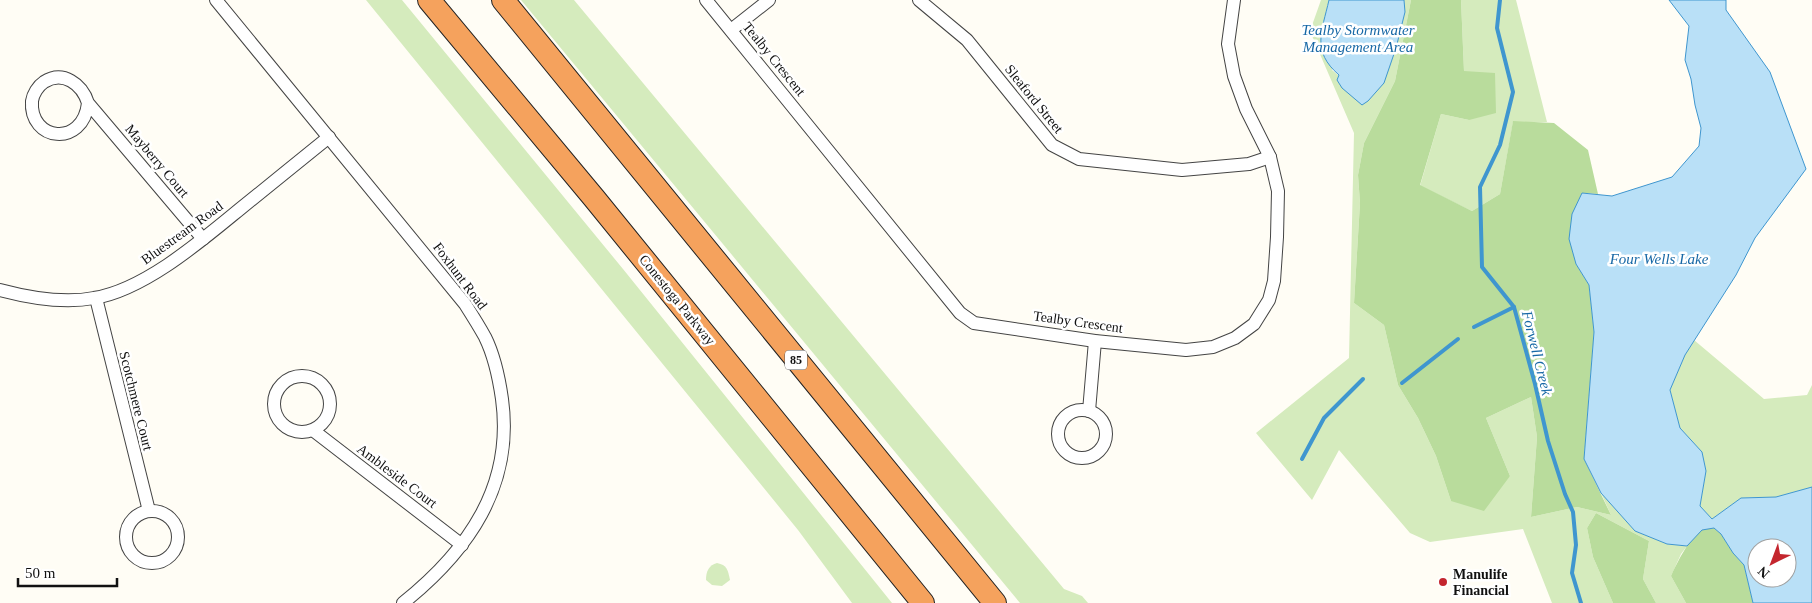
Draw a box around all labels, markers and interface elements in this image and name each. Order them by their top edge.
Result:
street label: Tealby Crescent [740,19,808,99]
water label: Tealby Stormwater Management Area [1301,22,1415,55]
street label: Sleaford Street [1002,62,1066,136]
street label: Mayberry Court [122,121,192,201]
street label: Bluestream Road [138,198,226,268]
street label: Foxhunt Road [430,240,490,312]
water label: Four Wells Lake [1609,251,1709,267]
street label: Conestoga Parkway [636,252,718,348]
street label: Tealby Crescent [1032,308,1124,336]
water label: Forwell Creek [1519,308,1555,397]
street label: Scotchmere Court [116,350,156,452]
road number: 85 [785,350,807,370]
street label: Ambleside Court [354,441,440,511]
north arrow [1747,538,1797,588]
scale bar [18,556,116,588]
text: N [1755,563,1772,581]
text: 50 m [25,565,56,581]
place label: Manulife Financial [1453,567,1509,598]
marker: Manulife Financial [1437,576,1449,588]

